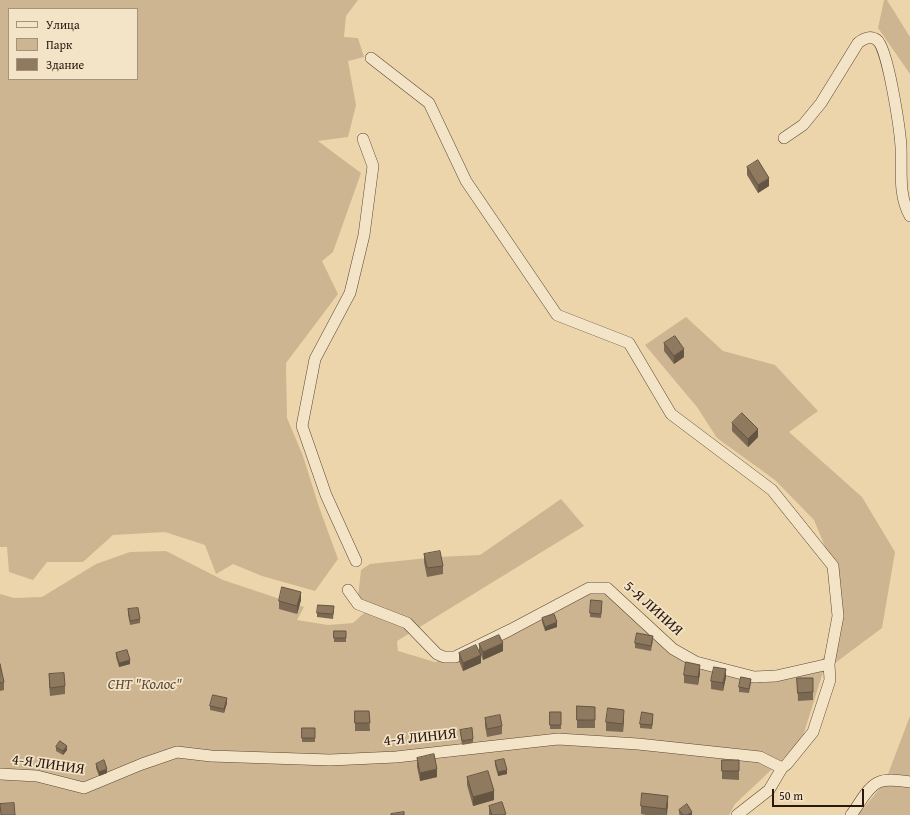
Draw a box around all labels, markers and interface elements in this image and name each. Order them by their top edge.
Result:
legend [8,8,138,80]
text: Улица [46,16,80,33]
text: Парк [46,36,72,53]
text: Здание [46,56,84,73]
street label: 5-Я ЛИНИЯ [620,578,686,640]
park label: СНТ "Колос" [108,676,182,694]
street label: 4-Я ЛИНИЯ [383,725,457,751]
street label: 4-Я ЛИНИЯ [11,751,85,779]
scale bar [774,781,866,807]
text: 50 m [779,787,803,804]

